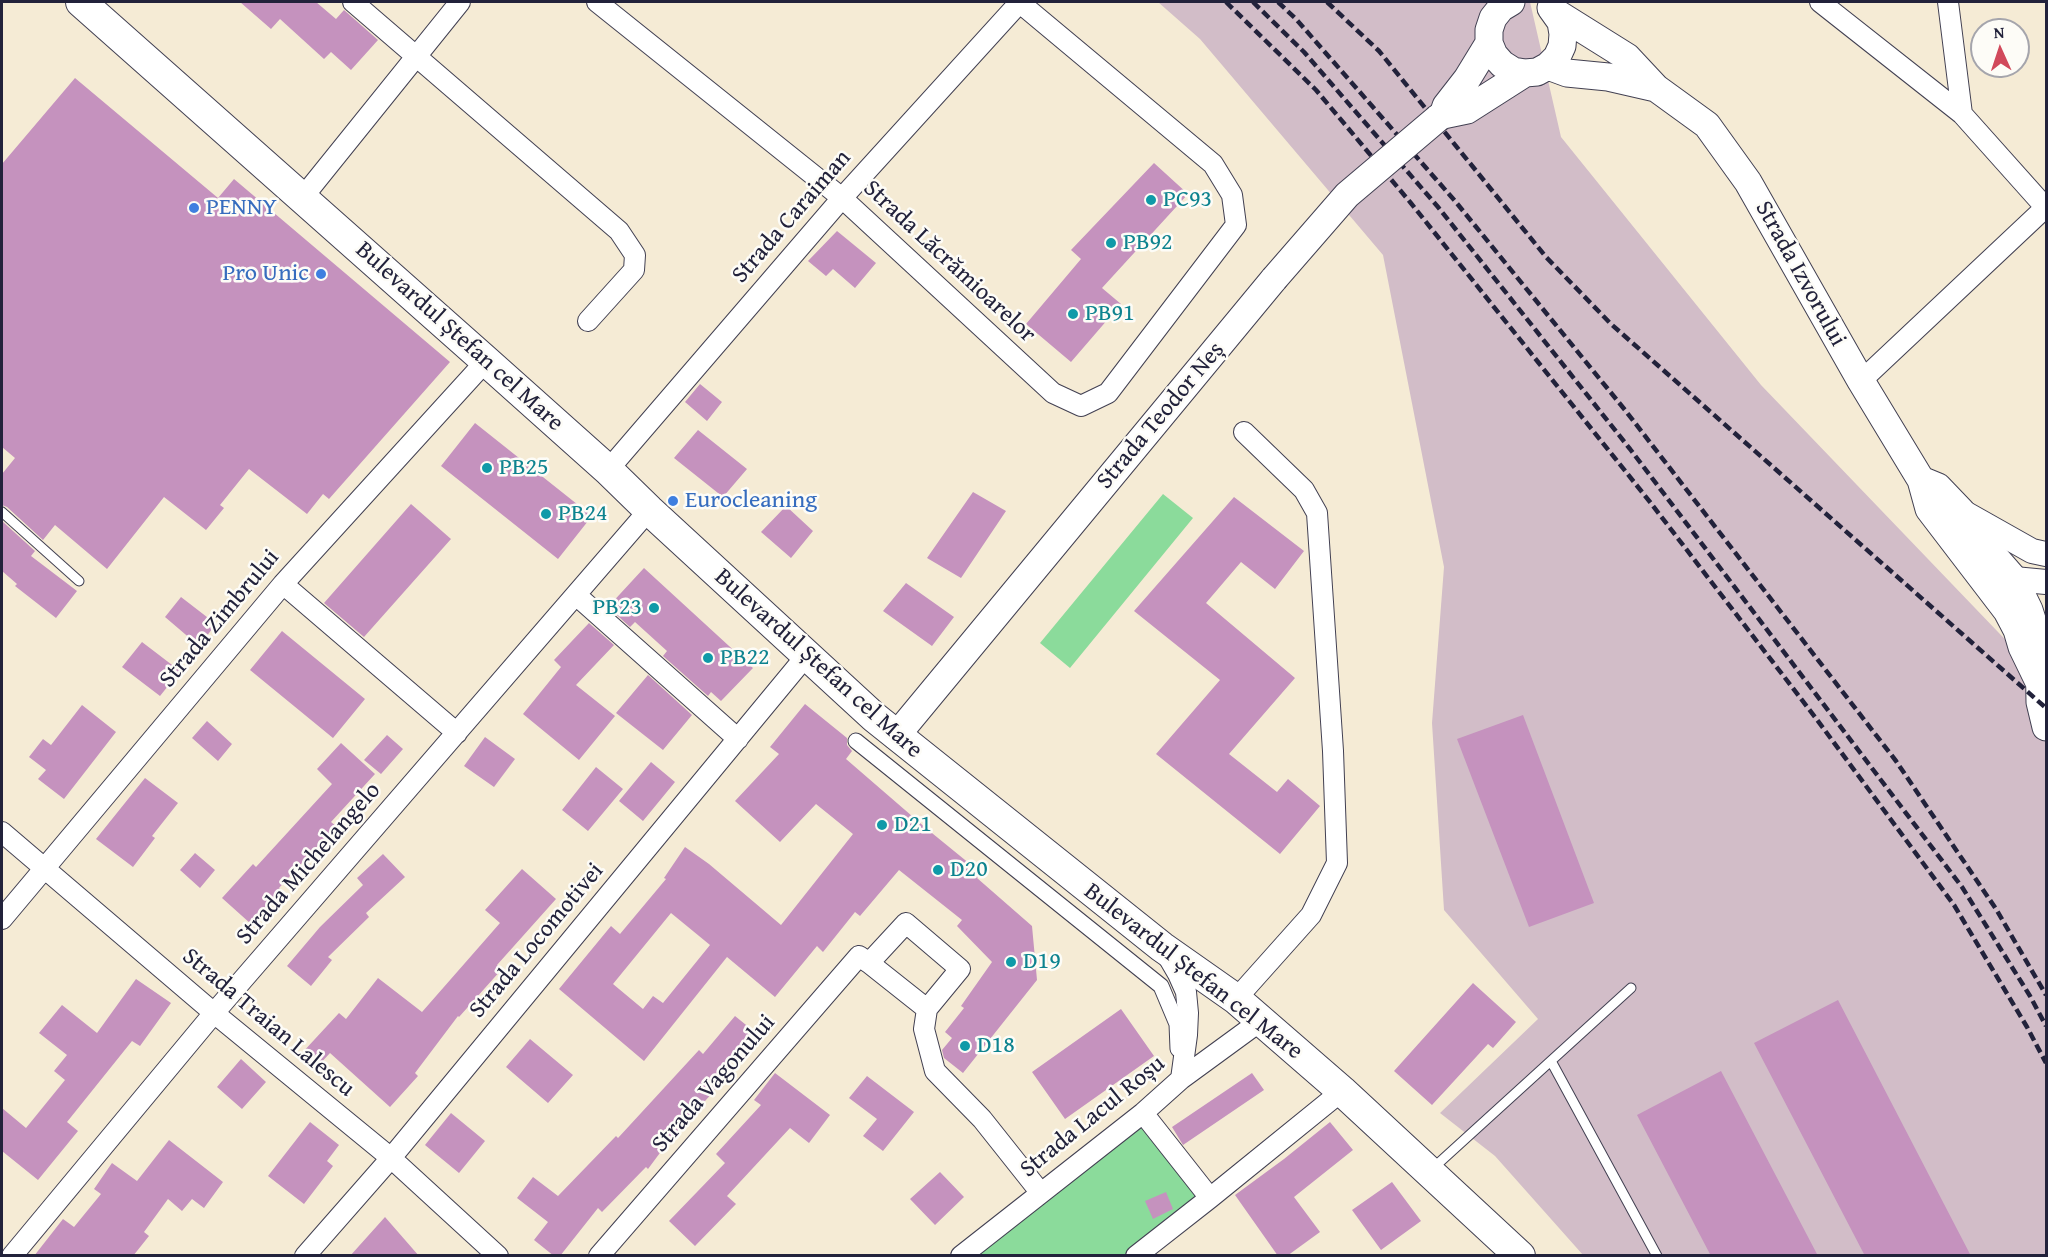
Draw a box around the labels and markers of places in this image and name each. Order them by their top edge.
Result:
place label: PC93 [1163,186,1212,214]
marker: PC93 [1144,193,1158,207]
place label: PENNY [206,194,277,222]
marker: PENNY [187,201,201,215]
place label: PB92 [1123,229,1173,257]
marker: PB92 [1104,236,1118,250]
place label: Pro Unic [222,260,309,288]
marker: Pro Unic [314,267,328,281]
place label: PB91 [1085,300,1135,328]
marker: PB91 [1066,307,1080,321]
place label: PB25 [499,454,549,482]
marker: PB25 [480,461,494,475]
place label: Eurocleaning [685,487,817,515]
marker: Eurocleaning [666,494,680,508]
place label: PB24 [558,500,608,528]
marker: PB24 [539,507,553,521]
place label: PB23 [592,594,642,622]
marker: PB23 [647,601,661,615]
place label: PB22 [720,644,770,672]
marker: PB22 [701,651,715,665]
place label: D21 [894,811,932,839]
marker: D21 [875,818,889,832]
place label: D20 [950,856,988,884]
marker: D20 [931,863,945,877]
place label: D19 [1023,948,1061,976]
marker: D19 [1004,955,1018,969]
place label: D18 [977,1032,1015,1060]
marker: D18 [958,1039,972,1053]

